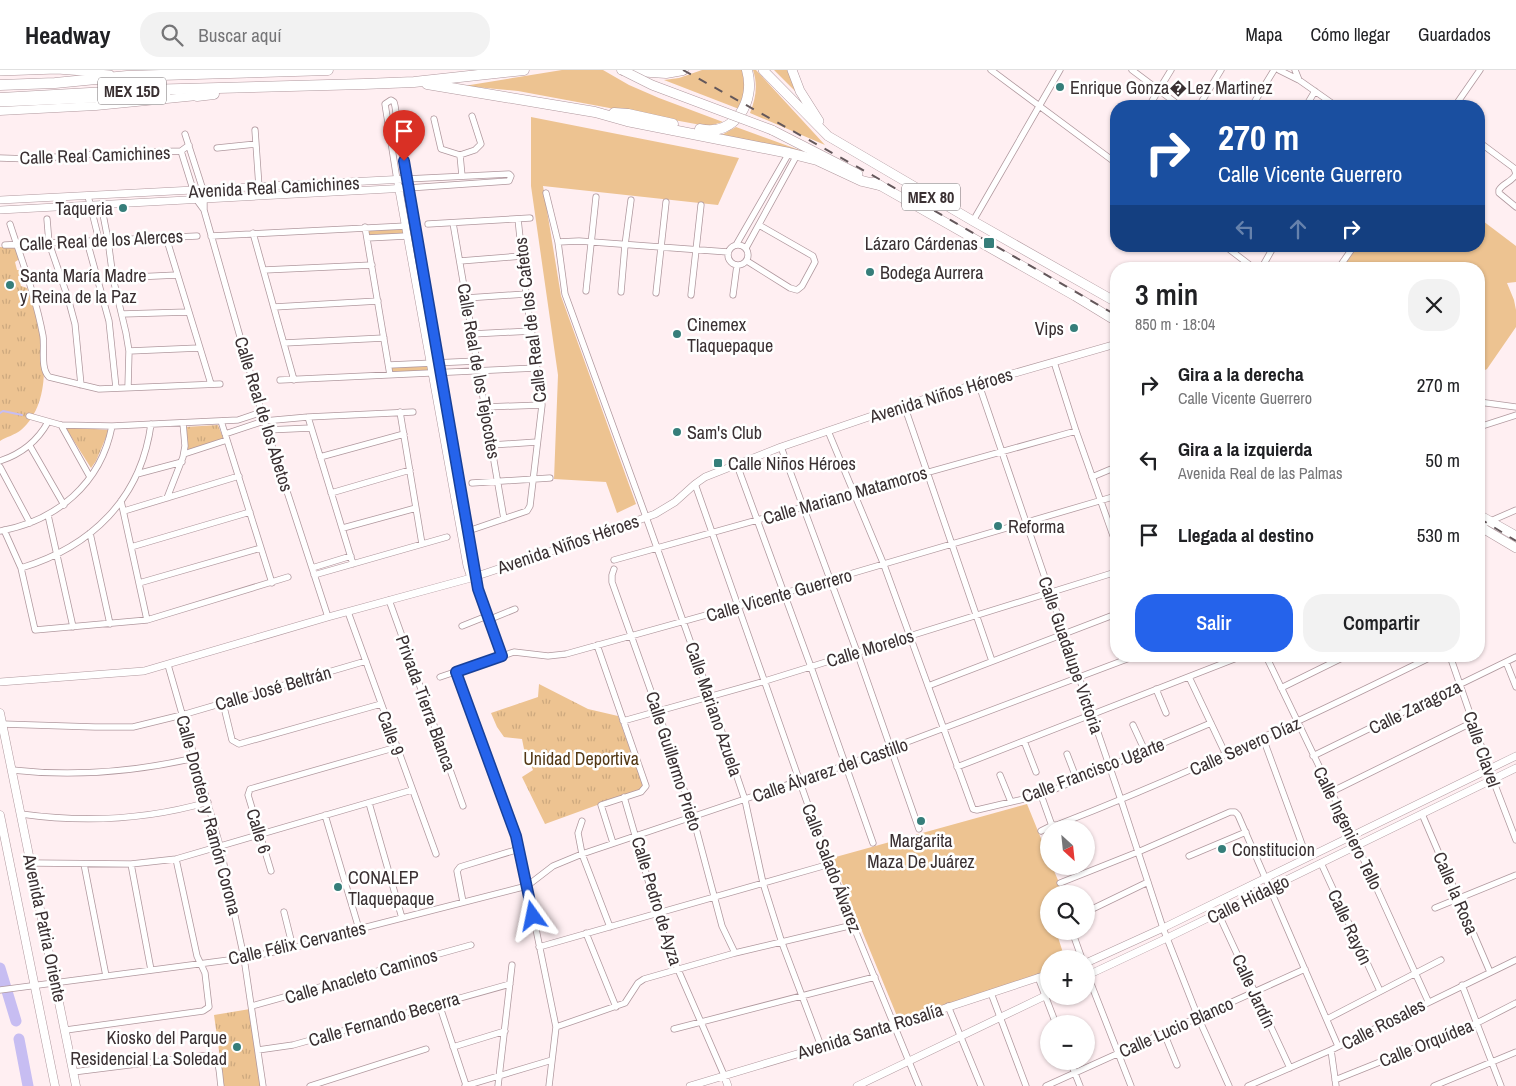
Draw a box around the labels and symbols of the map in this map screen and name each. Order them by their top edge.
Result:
place label: Enrique Gonza�Lez Martinez [1070,75,1273,100]
road number: MEX 15D [98,78,166,104]
marker: Enrique Gonza�Lez Martinez [1054,81,1066,93]
pin [383,110,425,161]
street label: Calle Real Camichines [19,140,171,170]
street label: Avenida Real Camichines [187,170,360,204]
road number: MEX 80 [902,184,960,210]
place label: Taqueria [55,196,113,221]
marker: Taqueria [117,202,129,214]
street label: Calle Real de los Alerces [18,223,184,257]
place label: Lázaro Cárdenas [865,231,978,256]
street label: Calle Real de los Cafetos [507,236,553,404]
marker: Lázaro Cárdenas [982,236,996,250]
place label: Bodega Aurrera [880,260,983,285]
place label: Santa María Madre y Reina de la Paz [20,263,146,309]
marker: Bodega Aurrera [864,266,876,278]
marker: Santa María Madre y Reina de la Paz [4,279,16,291]
street label: Calle Real de los Tejocotes [451,281,507,461]
place label: Cinemex Tlaquepaque [687,312,773,358]
place label: Vips [1035,316,1064,341]
marker: Vips [1068,322,1080,334]
marker: Cinemex Tlaquepaque [671,328,683,340]
street label: Calle Real de los Abetos [229,333,299,495]
street label: Avenida Niños Héroes [866,361,1016,429]
place label: Sam's Club [687,420,762,445]
marker: Sam's Club [671,426,683,438]
place label: Calle Niños Héroes [728,451,856,476]
marker: Calle Niños Héroes [712,457,724,469]
street label: Calle Mariano Matamoros [760,460,930,530]
street label: Avenida Niños Héroes [493,508,642,580]
place label: Reforma [1008,514,1065,539]
marker: Reforma [992,520,1004,532]
street label: Calle Vicente Guerrero [703,562,855,628]
street label: Calle Guadalupe Victoria [1032,573,1110,737]
street label: Calle Morelos [823,623,917,673]
street label: Privada Tierra Blanca [390,632,462,774]
street label: Calle Mariano Azuela [679,639,749,779]
street label: Calle José Beltrán [212,659,334,717]
street label: Calle Zaragoza [1365,674,1465,740]
street label: Calle Guillermo Prieto [640,688,708,834]
street label: Calle 9 [371,707,411,759]
street label: Calle Clavel [1457,708,1507,790]
street label: Calle Severo Díaz [1186,710,1304,782]
street label: Calle Doroteo y Ramón Corona [170,712,248,918]
street label: Calle Francisco Ugarte [1018,731,1168,809]
street label: Calle Álvarez del Castillo [749,732,911,808]
park label: Unidad Deportiva [523,746,639,771]
street label: Calle Ingeniero Tello [1307,762,1389,894]
street label: Calle Salado Álvarez [796,800,868,936]
street label: Calle 6 [240,805,278,857]
marker: Margarita Maza De Juárez [915,815,927,827]
north arrow [1040,820,1095,875]
place label: Margarita Maza De Juárez [867,828,975,874]
street label: Calle Pedro de Ayza [626,834,688,968]
place label: Constitucion [1232,837,1315,862]
marker: Constitucion [1216,843,1228,855]
street label: Calle la Rosa [1427,848,1485,938]
street label: Avenida Patria Oriente [17,851,73,1004]
place label: CONALEP Tlaquepaque [348,865,434,911]
street label: Calle Hidalgo [1203,868,1293,930]
marker: CONALEP Tlaquepaque [332,881,344,893]
street label: Calle Rayón [1322,885,1378,969]
position arrow [506,889,558,941]
street label: Calle Félix Cervantes [226,915,368,971]
street label: Calle Anacleto Caminos [282,942,440,1010]
street label: Calle Jardín [1226,950,1282,1032]
street label: Calle Fernando Becerra [306,985,462,1053]
street label: Calle Lucio Blanco [1115,991,1237,1063]
street label: Calle Rosales [1337,992,1429,1056]
street label: Avenida Santa Rosalía [793,997,946,1065]
street label: Calle Orquídea [1375,1013,1477,1073]
place label: Kiosko del Parque Residencial La Soledad [70,1025,227,1071]
marker: Kiosko del Parque Residencial La Soledad [231,1041,243,1053]

